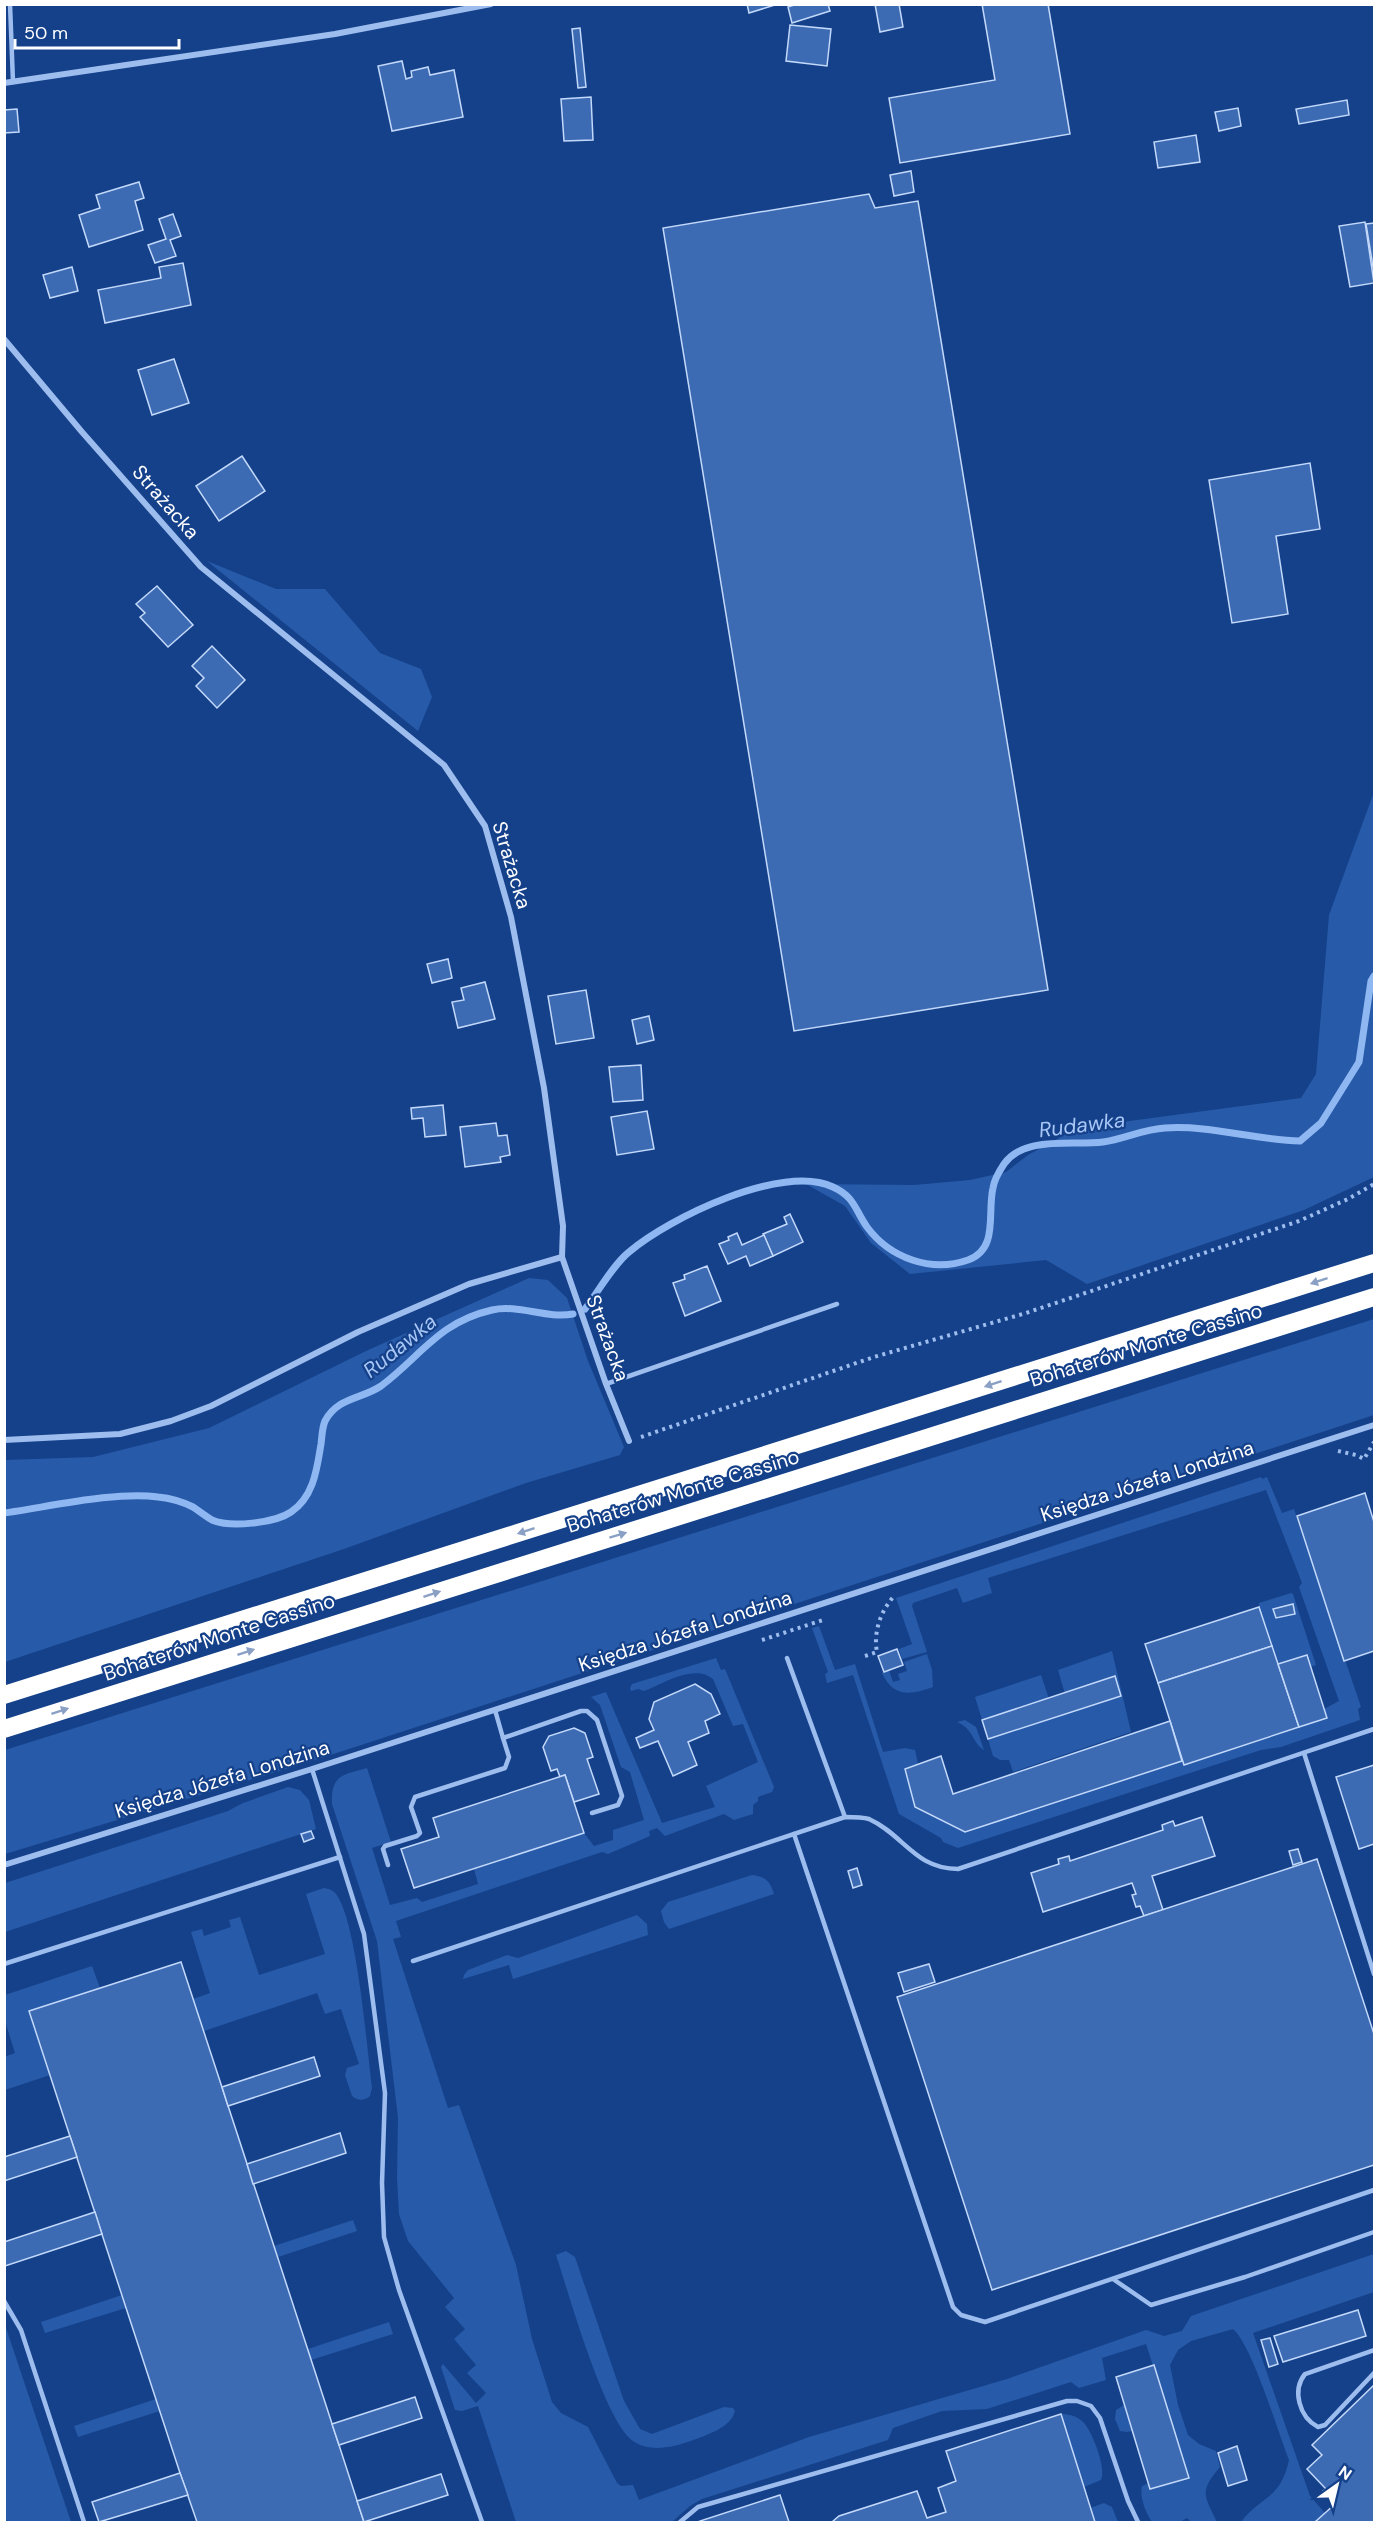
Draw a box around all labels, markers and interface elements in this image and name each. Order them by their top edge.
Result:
scale bar [15,12,178,50]
text: 50 m [24,21,68,45]
street label: Strażacka [127,459,205,545]
street label: Strażacka [486,818,538,912]
water label: Rudawka [1037,1106,1127,1144]
one-way arrow [1310,1277,1328,1286]
street label: Strażacka [580,1291,636,1385]
street label: Bohaterów Monte Cassino [1027,1297,1265,1393]
water label: Rudawka [357,1308,443,1384]
one-way arrow [984,1380,1002,1389]
street label: Księdza Józefa Londzina [1037,1434,1257,1528]
street label: Bohaterów Monte Cassino [564,1443,802,1539]
one-way arrow [517,1527,535,1536]
one-way arrow [609,1530,627,1539]
street label: Księdza Józefa Londzina [575,1584,795,1678]
street label: Bohaterów Monte Cassino [100,1587,338,1687]
one-way arrow [423,1589,441,1598]
one-way arrow [237,1647,255,1657]
one-way arrow [51,1706,69,1715]
street label: Księdza Józefa Londzina [112,1734,332,1824]
north arrow [1307,2455,1367,2515]
text: N [1334,2461,1356,2485]

